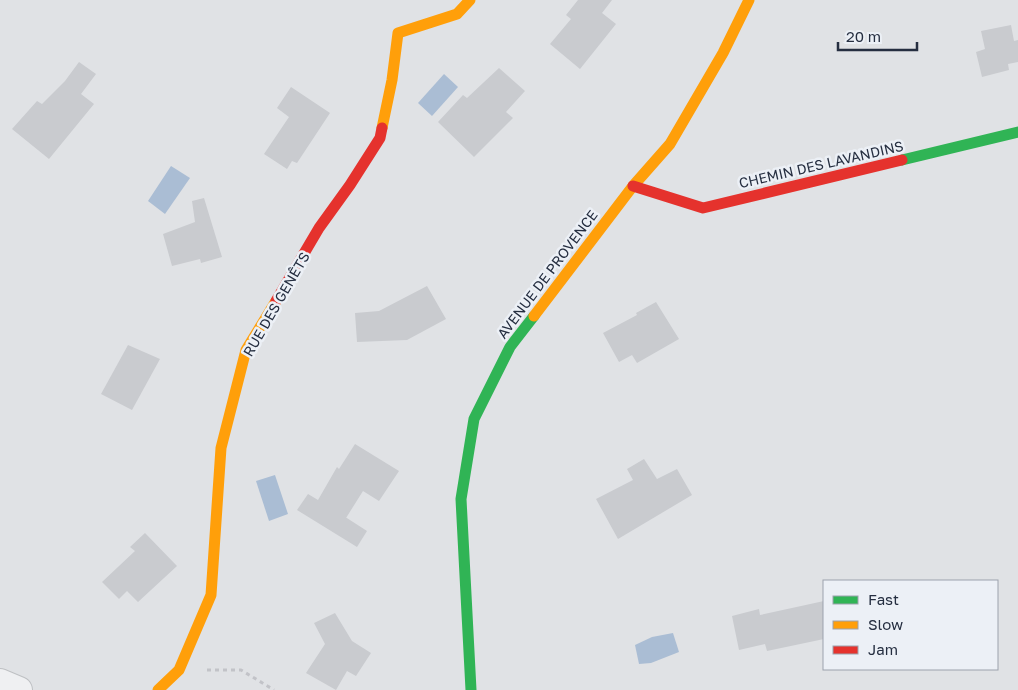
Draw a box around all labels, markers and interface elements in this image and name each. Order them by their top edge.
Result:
scale bar [838,20,917,52]
text: 20 m [846,27,881,45]
street label: CHEMIN DES LAVANDINS [737,137,905,191]
street label: AVENUE DE PROVENCE [493,207,601,341]
street label: RUE DES GENÊTS [239,249,313,359]
legend [823,580,998,670]
text: Fast [868,590,899,608]
text: Slow [868,615,903,633]
text: Jam [868,640,898,658]

